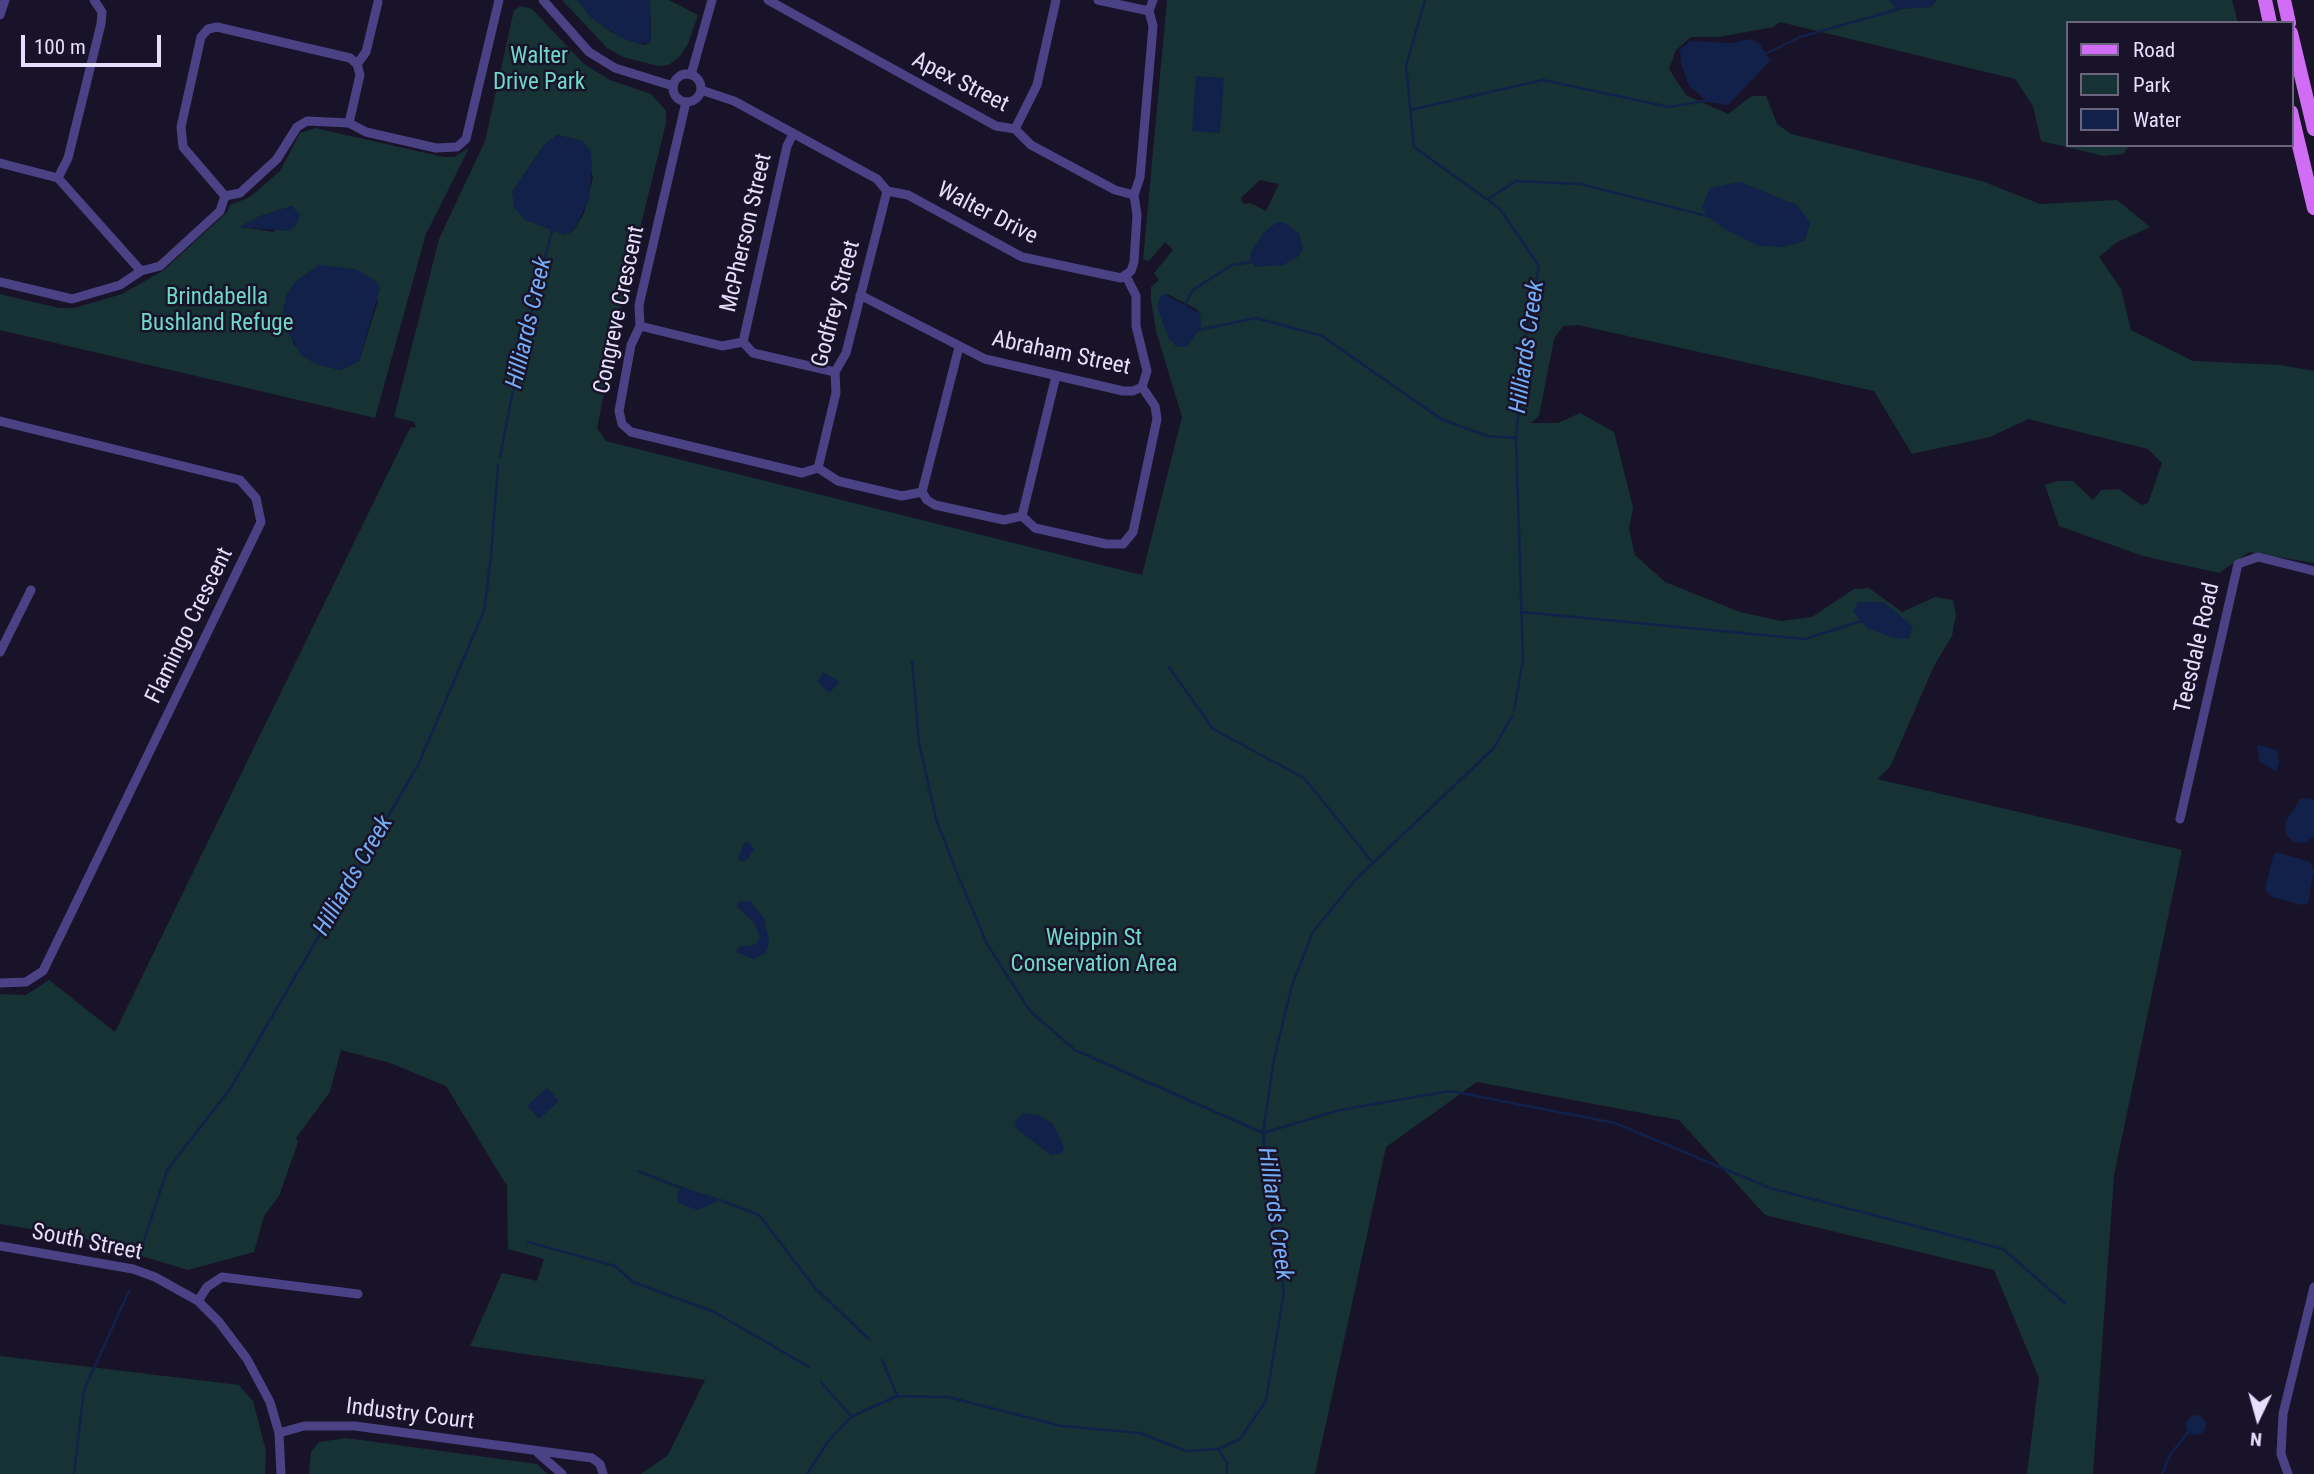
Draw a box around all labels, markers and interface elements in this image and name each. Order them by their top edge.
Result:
scale bar [24,21,164,65]
legend [2066,21,2293,147]
text: 100 m [34,35,86,59]
text: Road [2133,38,2175,62]
park label: Walter Drive Park [493,43,585,97]
street label: Apex Street [907,47,1013,119]
text: Park [2133,73,2170,97]
text: Water [2133,108,2181,132]
street label: McPherson Street [715,151,779,315]
street label: Walter Drive [932,177,1042,251]
street label: Congreve Crescent [589,224,651,396]
street label: Godfrey Street [807,238,867,370]
water label: Hilliards Creek [501,255,559,391]
water label: Hilliards Creek [1504,279,1552,415]
park label: Brindabella Bushland Refuge [141,284,293,338]
street label: Abraham Street [989,326,1133,382]
street label: Flamingo Crescent [140,544,240,708]
street label: Teesdale Road [2170,580,2226,716]
water label: Hilliards Creek [308,811,400,941]
park label: Weippin St Conservation Area [1011,925,1177,979]
water label: Hilliards Creek [1250,1146,1298,1282]
street label: South Street [30,1219,144,1267]
north arrow [2223,1383,2293,1453]
street label: Industry Court [344,1393,476,1437]
text: N [2249,1427,2263,1451]

